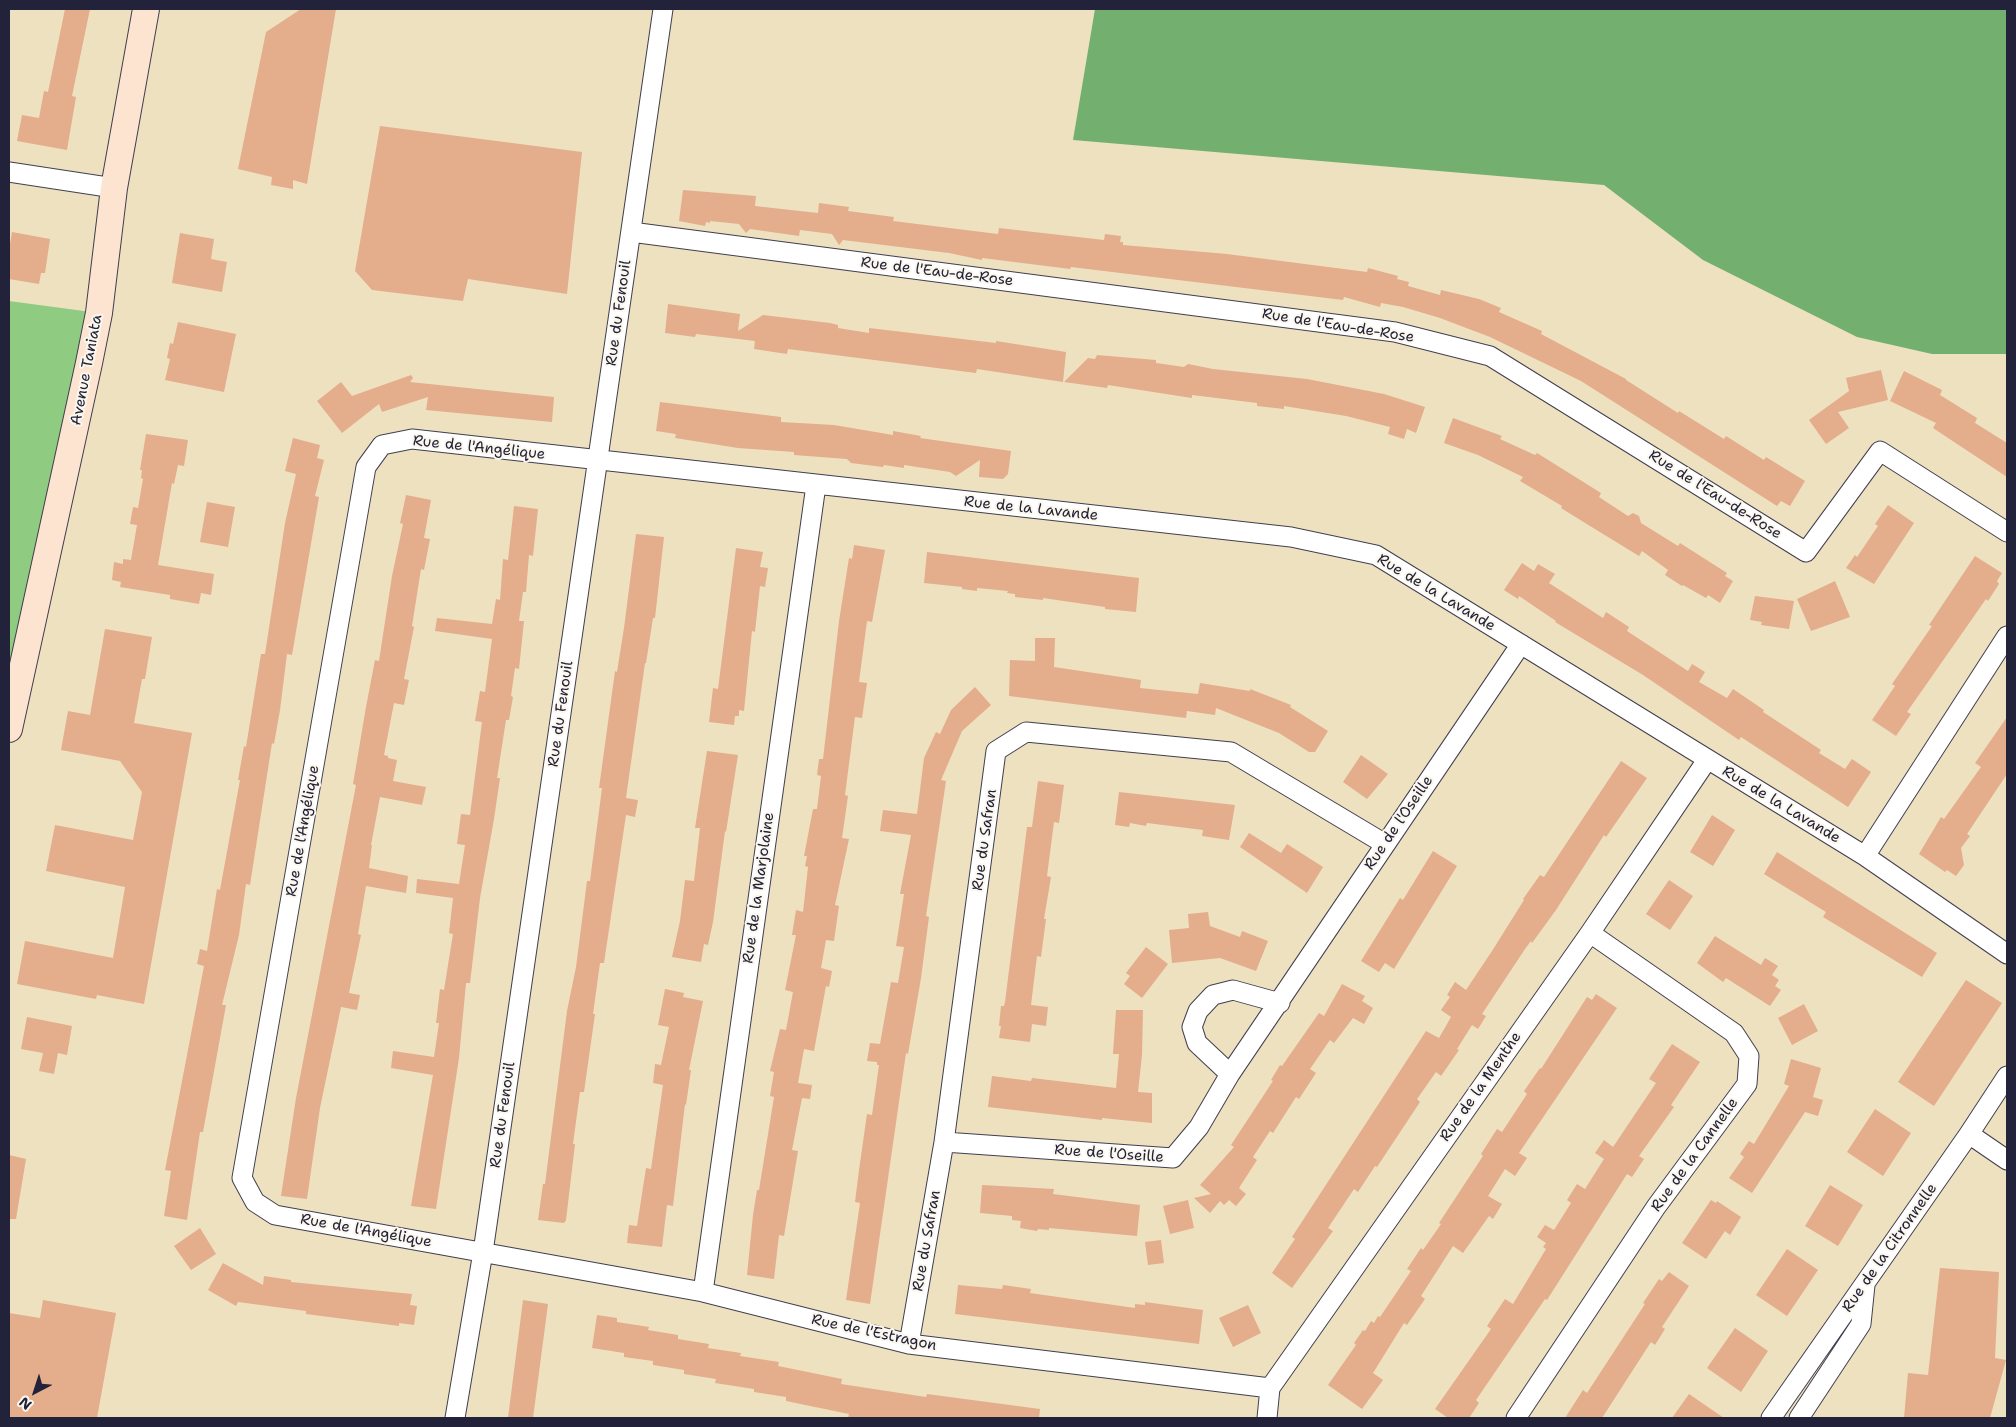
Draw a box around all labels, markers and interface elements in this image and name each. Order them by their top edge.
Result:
street label: Rue de l'Eau-de-Rose [860,254,1014,290]
street label: Rue du Fenouil [603,259,635,367]
street label: Rue de l'Eau-de-Rose [1261,305,1415,347]
street label: Avenue Taniata [67,313,107,427]
street label: Rue de l'Angélique [412,432,546,464]
street label: Rue de l'Eau-de-Rose [1645,447,1785,543]
street label: Rue de la Lavande [963,493,1099,525]
street label: Rue de la Lavande [1374,551,1498,635]
street label: Rue du Fenouil [545,660,577,768]
street label: Rue de la Lavande [1719,763,1843,847]
street label: Rue de l'Angélique [283,764,323,898]
street label: Rue de l'Oseille [1361,773,1437,873]
street label: Rue du Safran [969,788,1001,892]
street label: Rue de la Marjolaine [739,811,779,965]
street label: Rue de la Menthe [1436,1029,1526,1145]
street label: Rue du Fenouil [487,1061,519,1169]
street label: Rue de la Cannelle [1648,1095,1742,1215]
street label: Rue de l'Oseille [1054,1141,1164,1167]
street label: Rue de la Citronnelle [1839,1180,1941,1316]
street label: Rue du Safran [909,1189,945,1293]
street label: Rue de l'Angélique [299,1211,433,1251]
street label: Rue de l'Estragon [810,1311,938,1355]
north arrow [10,1367,60,1417]
text: N [15,1393,35,1414]

